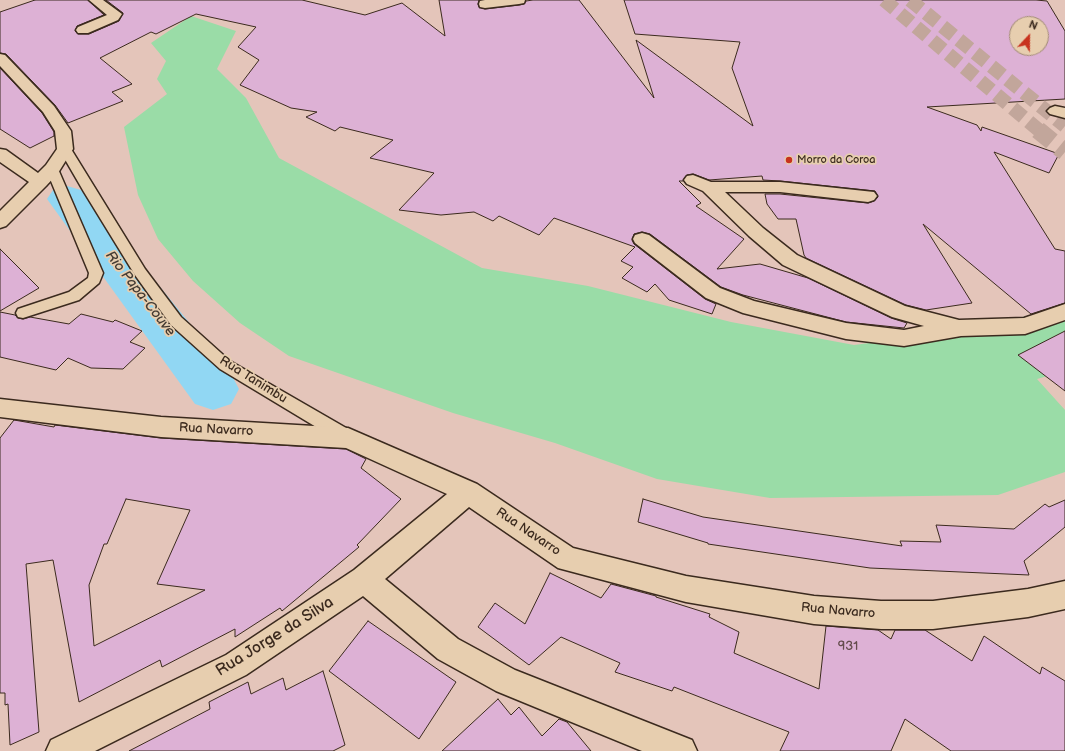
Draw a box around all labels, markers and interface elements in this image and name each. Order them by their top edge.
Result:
north arrow [1009,16,1049,56]
text: N [1027,18,1040,33]
place label: Morro da Coroa [797,153,875,167]
marker: Morro da Coroa [784,155,794,165]
water label: Rio Papa-Couve [101,248,179,340]
street label: Rua Tanimbu [216,353,290,407]
street label: Rua Navarro [178,420,254,440]
street label: Rua Navarro [493,505,563,559]
street label: Rua Jorge da Silva [212,593,338,681]
street label: Rua Navarro [800,600,876,622]
house number: 931 [838,639,858,655]

